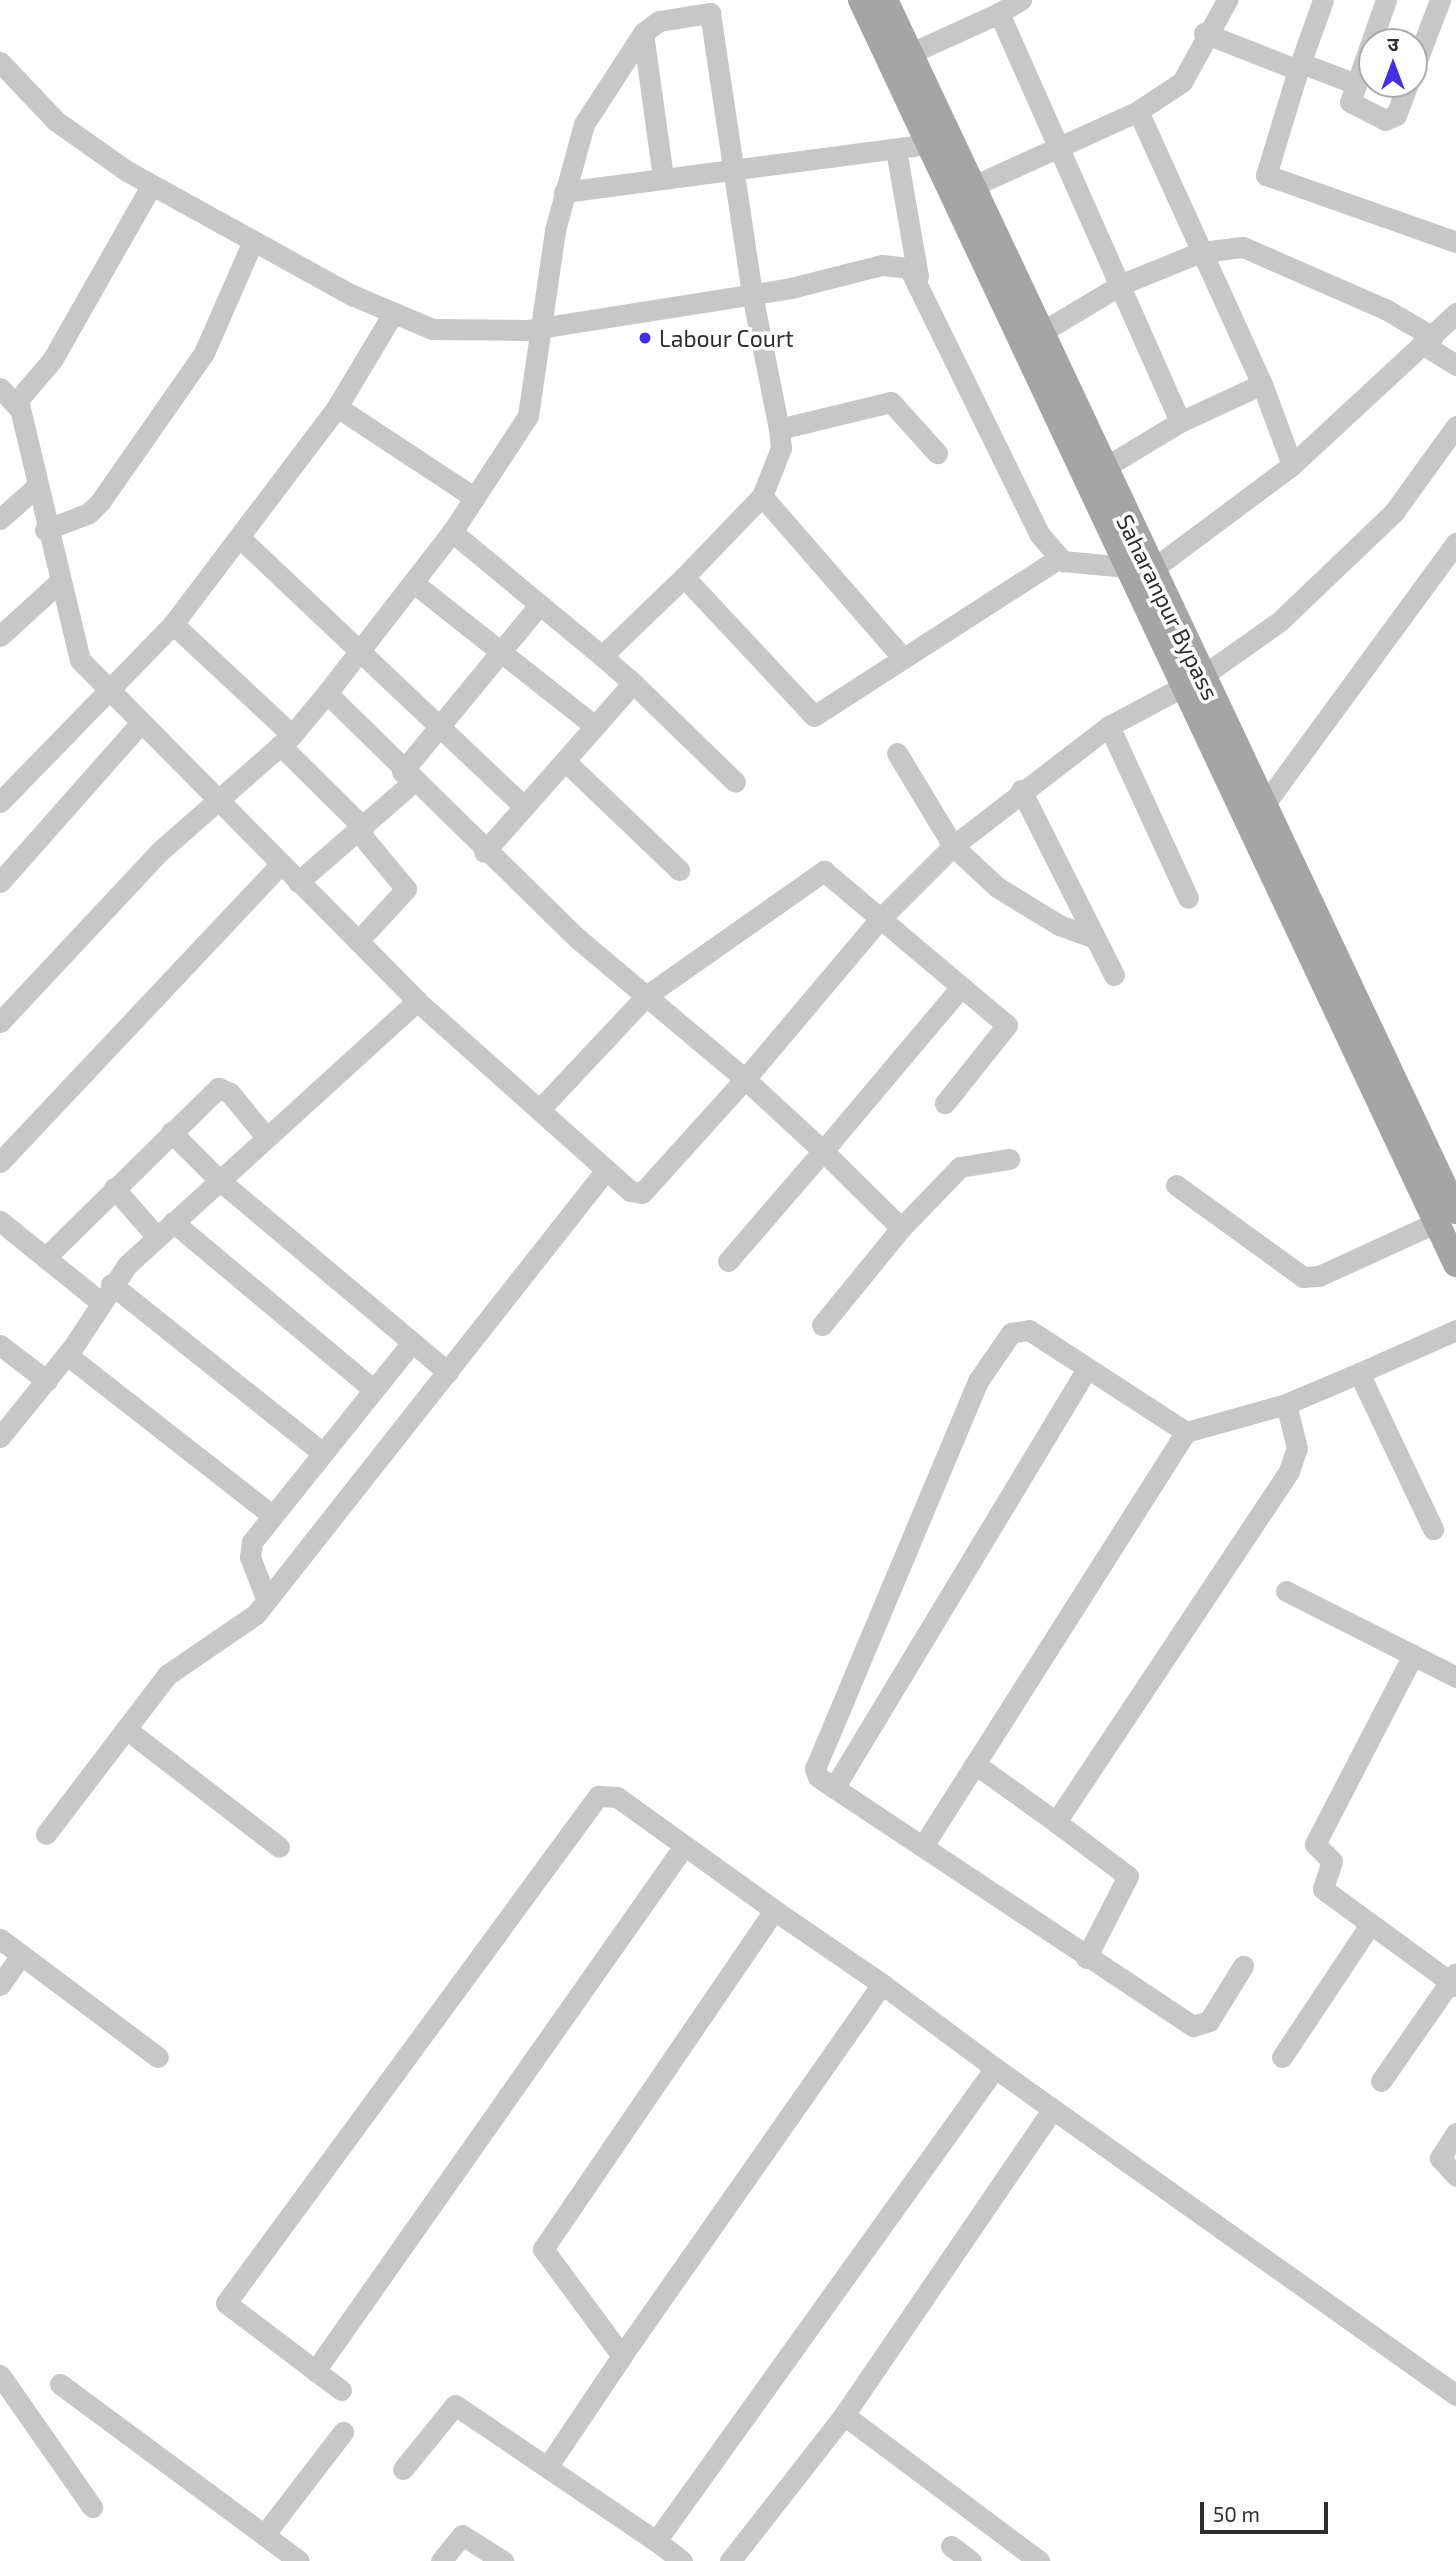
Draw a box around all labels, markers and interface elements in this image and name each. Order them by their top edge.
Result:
north arrow [1358,28,1428,98]
text: उ [1387,32,1399,55]
place label: Labour Court [659,324,794,352]
marker: Labour Court [637,330,653,346]
street label: Saharanpur Bypass [1111,510,1225,704]
scale bar [1204,2488,1332,2532]
text: 50 m [1213,2501,1260,2526]

